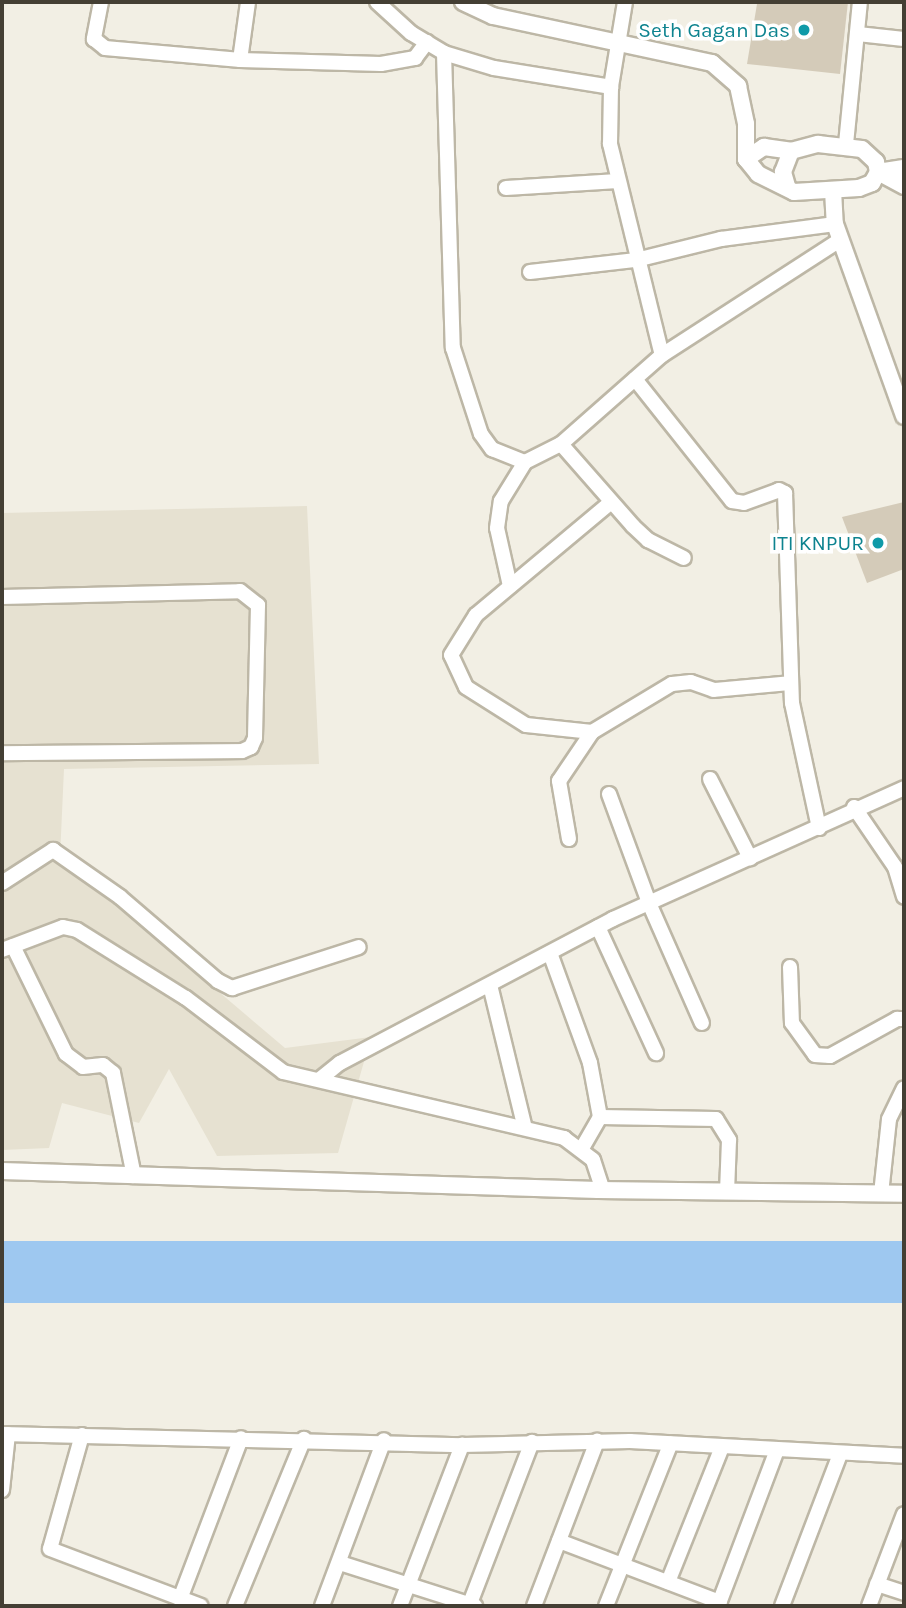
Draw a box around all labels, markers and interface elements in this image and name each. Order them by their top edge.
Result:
place label: Seth Gagan Das [638,17,790,43]
marker: Seth Gagan Das [796,22,812,38]
place label: ITI KNPUR [771,530,864,556]
marker: ITI KNPUR [870,535,886,551]

